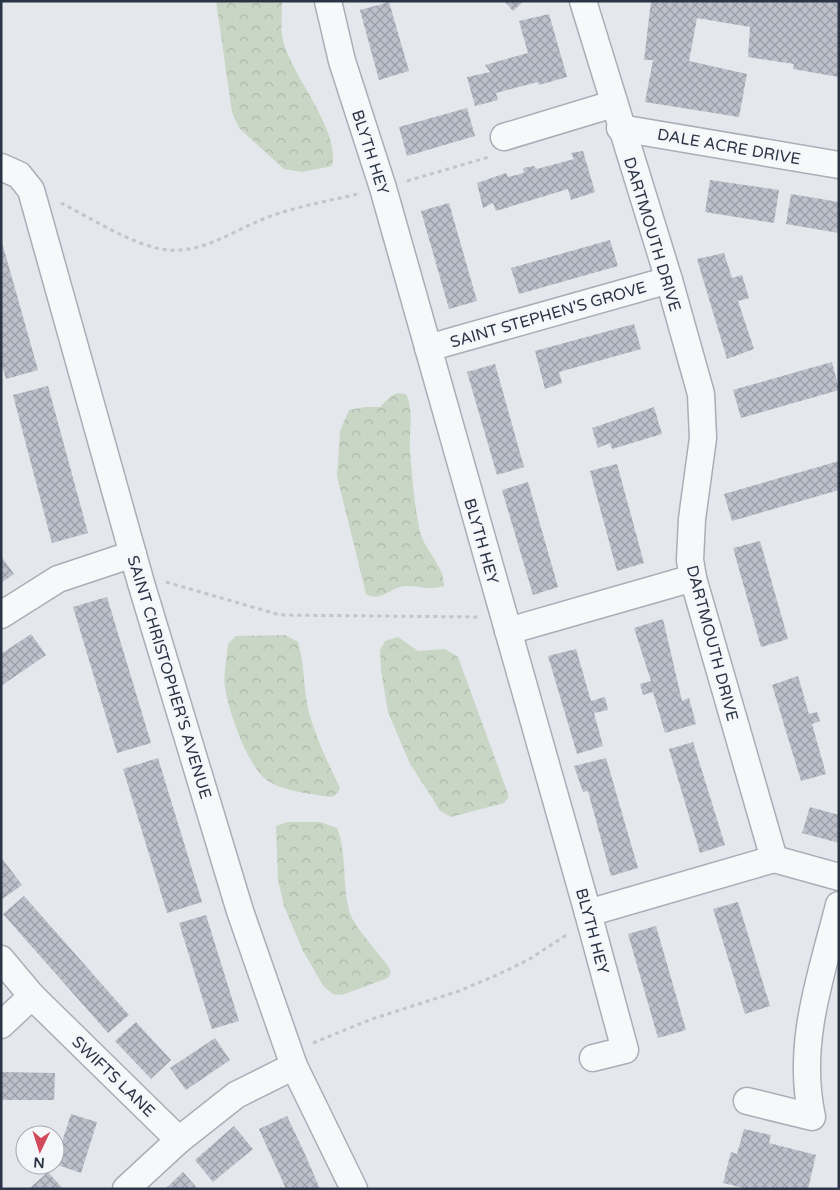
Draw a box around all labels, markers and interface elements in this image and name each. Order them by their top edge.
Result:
street label: BLYTH HEY [347,107,393,197]
street label: DALE ACRE DRIVE [656,125,802,169]
street label: DARTMOUTH DRIVE [619,155,685,314]
street label: SAINT STEPHEN'S GROVE [448,277,649,353]
street label: BLYTH HEY [459,496,503,586]
street label: SAINT CHRISTOPHER'S AVENUE [122,553,216,801]
street label: DARTMOUTH DRIVE [682,563,742,723]
street label: BLYTH HEY [571,886,613,976]
street label: SWIFTS LANE [68,1032,159,1121]
north arrow [15,1125,65,1175]
text: N [33,1154,45,1171]

